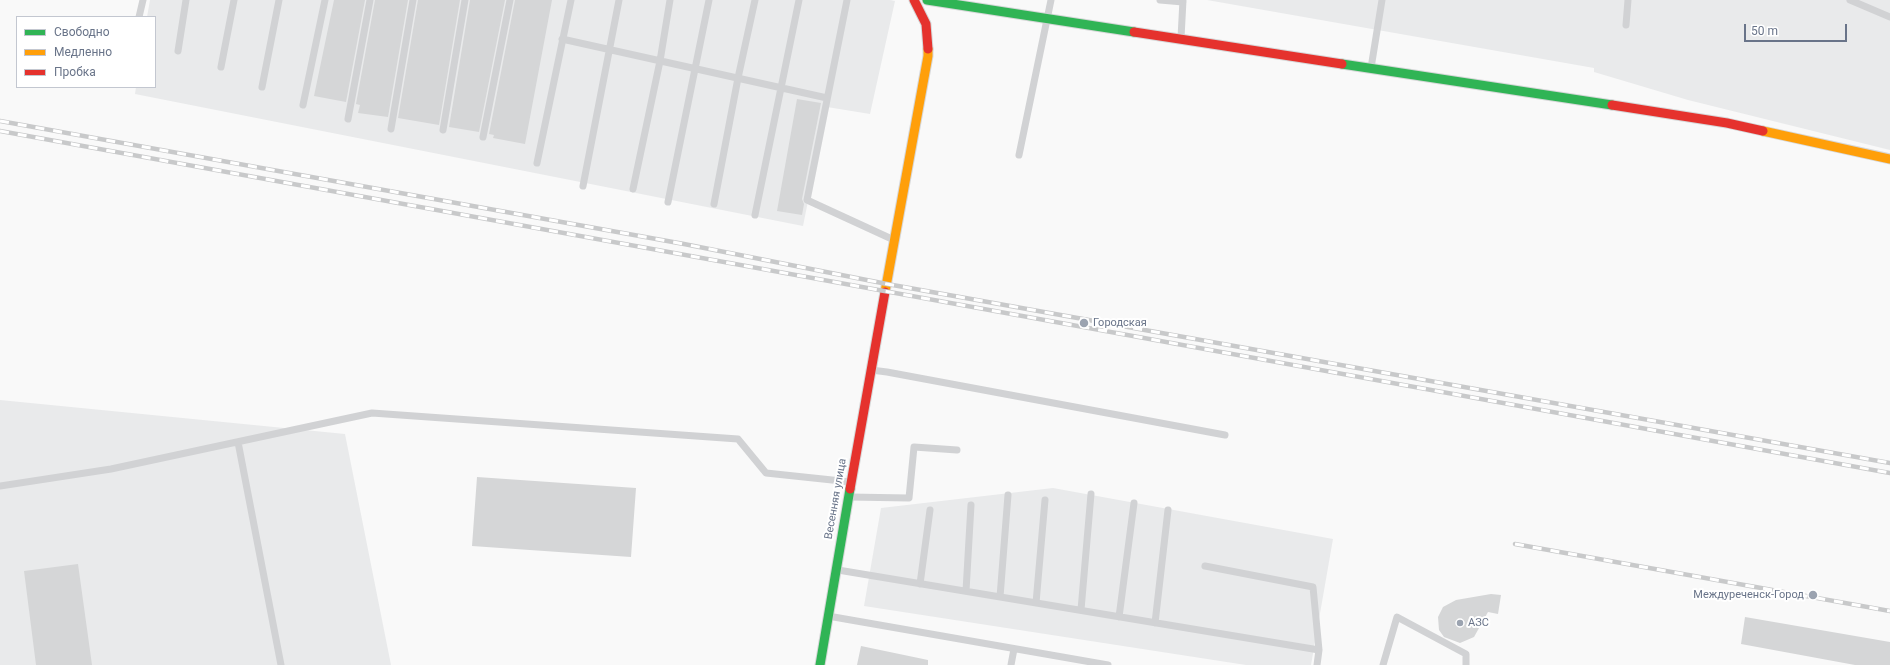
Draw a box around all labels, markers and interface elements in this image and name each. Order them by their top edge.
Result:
legend [16,16,156,88]
scale bar [1746,16,1849,42]
text: 50 m [1751,24,1778,38]
text: Свободно [54,25,110,39]
text: Медленно [54,45,112,59]
text: Пробка [54,65,96,79]
place label: Городская [1093,316,1147,330]
marker: Городская [1078,317,1090,329]
street label: Весенняя улица [822,457,850,541]
place label: Междуреченск-Город [1693,588,1804,602]
marker: Междуреченск-Город [1807,589,1819,601]
place label: АЗС [1468,616,1489,630]
marker: АЗС [1455,618,1465,628]

